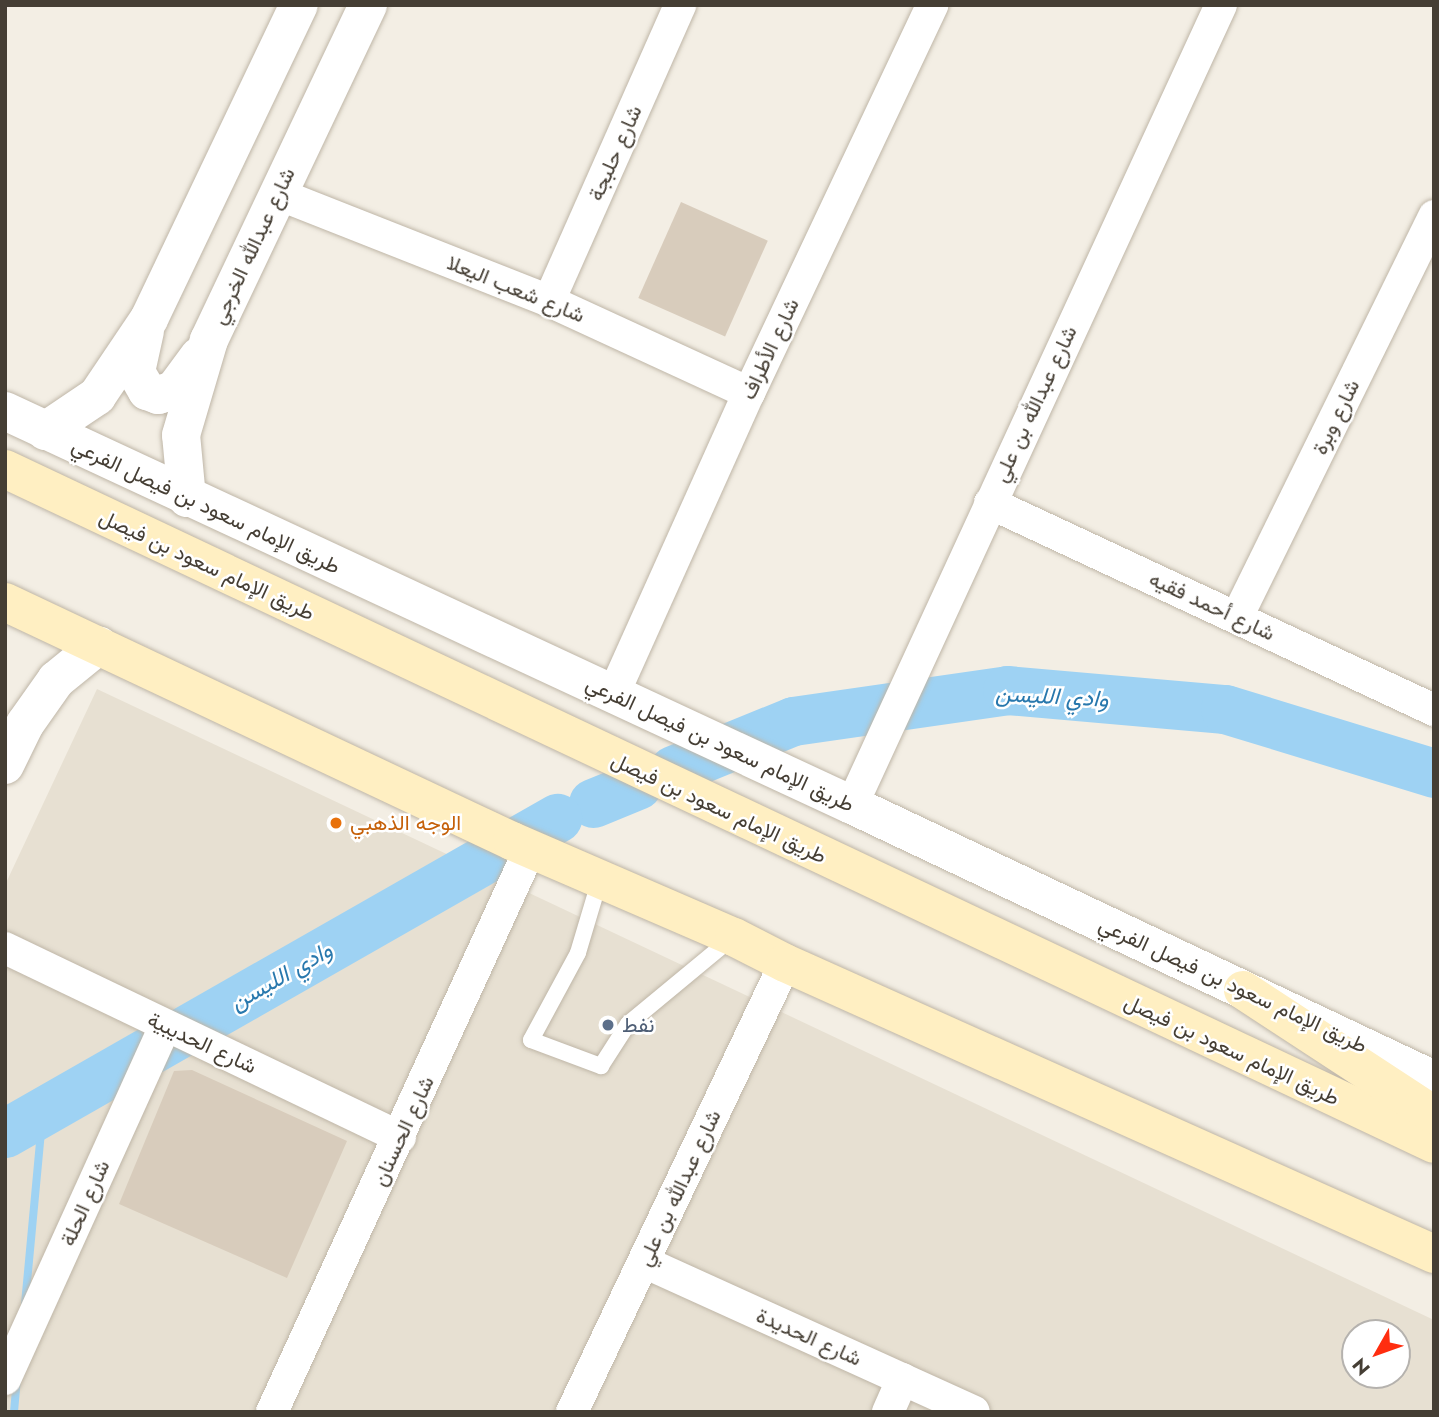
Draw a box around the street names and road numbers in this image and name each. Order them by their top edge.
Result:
street label: شارع حلبجة [583,101,647,205]
street label: شارع عبدالله الخرجي [206,164,300,328]
street label: شارع شعب اليعلا [444,250,588,328]
street label: شارع الأطراف [736,294,804,404]
street label: شارع عبدالله بن علي [988,322,1082,486]
street label: شارع وبرة [1307,375,1365,459]
street label: طريق الإمام سعود بن فيصل الفرعي [68,433,344,579]
street label: طريق الإمام سعود بن فيصل [95,504,319,626]
street label: شارع أحمد فقيه [1145,566,1279,646]
street label: طريق الإمام سعود بن فيصل الفرعي [582,671,858,817]
street label: طريق الإمام سعود بن فيصل [607,747,831,869]
street label: طريق الإمام سعود بن فيصل الفرعي [1095,912,1371,1058]
street label: طريق الإمام سعود بن فيصل [1120,989,1344,1111]
street label: شارع الحديبية [144,1007,260,1079]
street label: شارع الحسنان [367,1072,439,1190]
street label: شارع عبدالله بن علي [632,1106,726,1270]
street label: شارع الحلة [55,1156,115,1250]
street label: شارع الحديدة [753,1303,865,1371]

